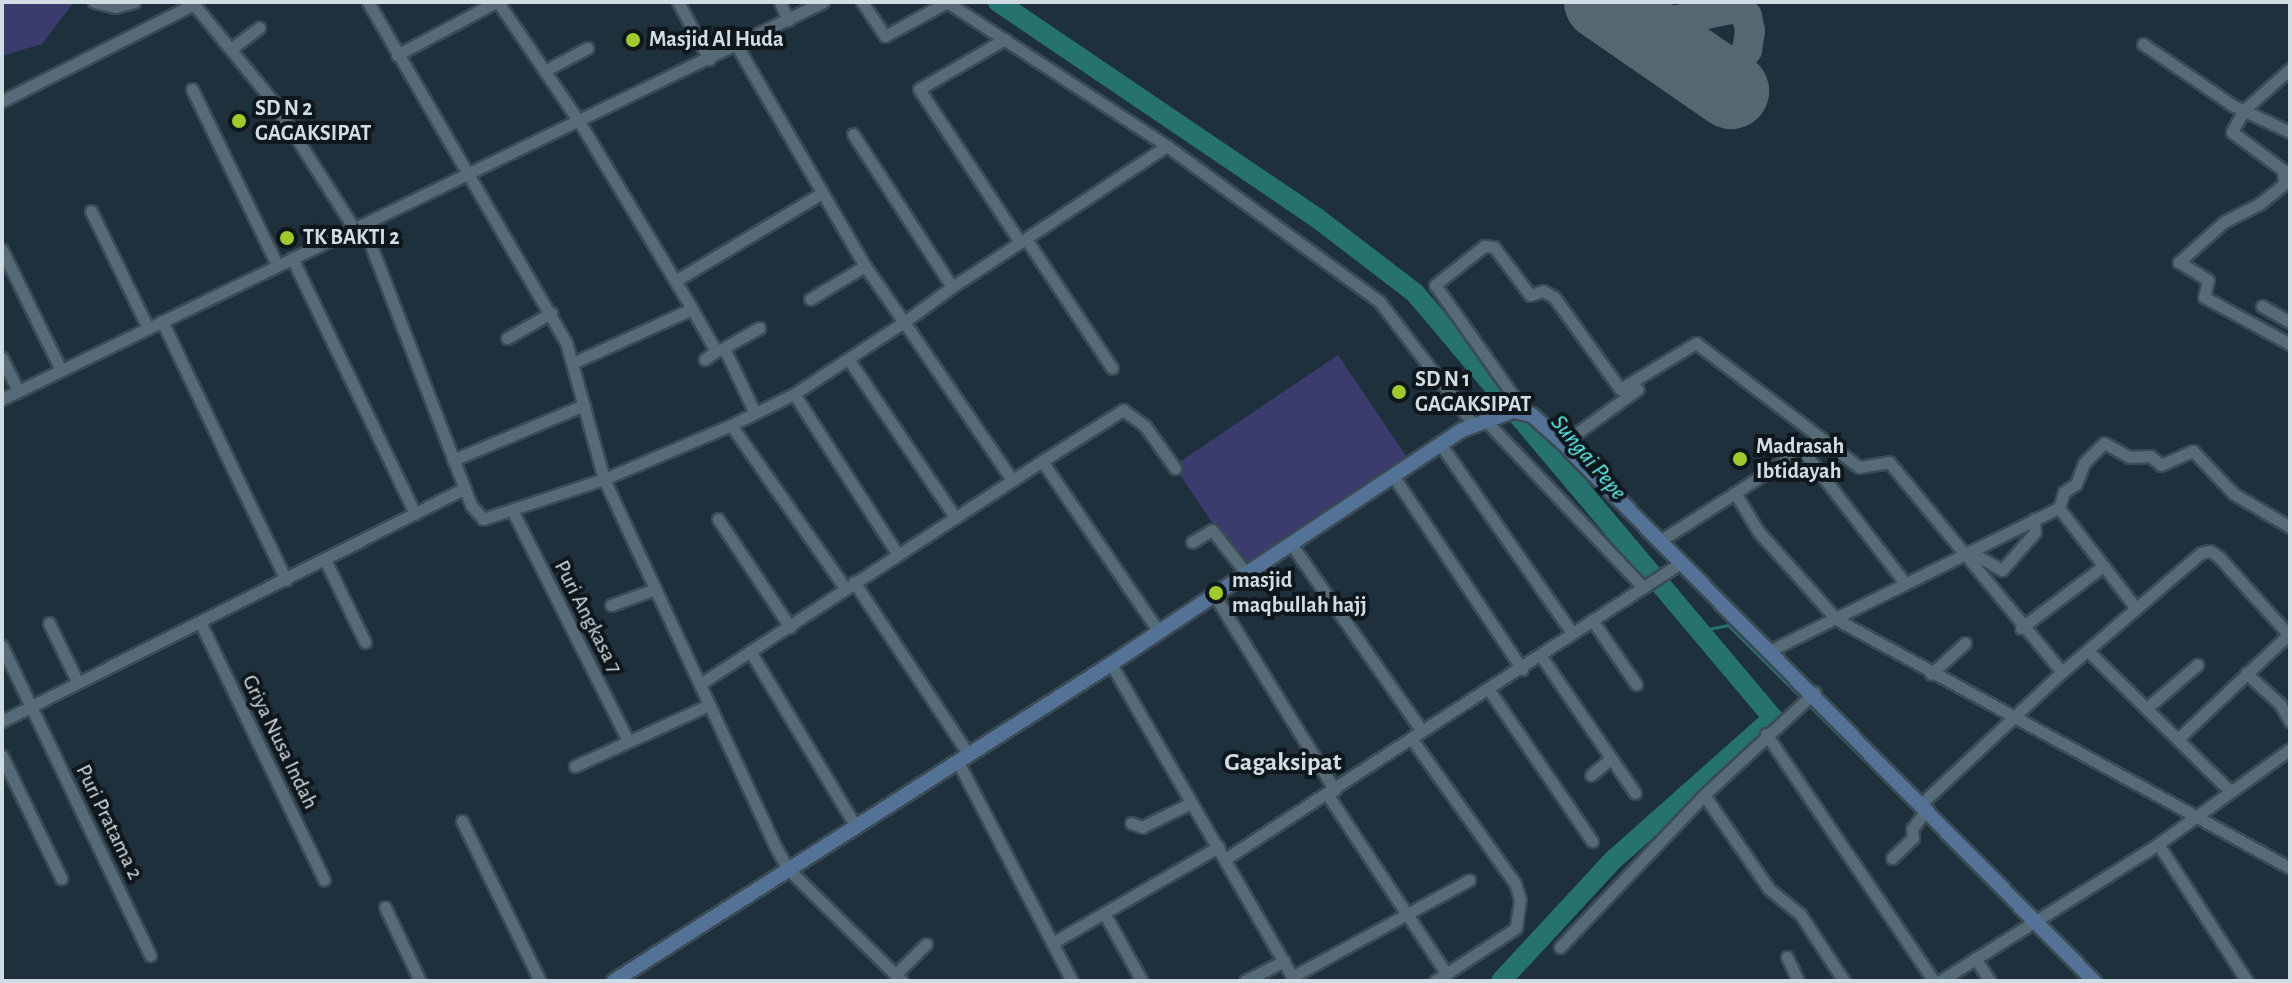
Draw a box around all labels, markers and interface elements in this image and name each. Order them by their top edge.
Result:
place label: Masjid Al Huda [649,27,783,53]
marker: Masjid Al Huda [624,31,642,49]
place label: SD N 2 GAGAKSIPAT [255,95,371,146]
marker: SD N 2 GAGAKSIPAT [230,112,248,130]
place label: TK BAKTI 2 [303,225,400,251]
marker: TK BAKTI 2 [278,229,296,247]
place label: SD N 1 GAGAKSIPAT [1415,366,1531,418]
marker: SD N 1 GAGAKSIPAT [1390,383,1408,401]
water label: Sungai Pepe [1544,409,1632,507]
place label: Madrasah Ibtidayah [1756,433,1844,484]
marker: Madrasah Ibtidayah [1731,450,1749,468]
street label: Puri Angkasa 7 [548,556,628,678]
place label: masjid maqbullah hajj [1232,567,1367,618]
marker: masjid maqbullah hajj [1207,584,1225,602]
street label: Griya Nusa Indah [236,671,324,813]
district label: Gagaksipat [1224,747,1342,779]
street label: Puri Pratama 2 [70,760,148,884]

